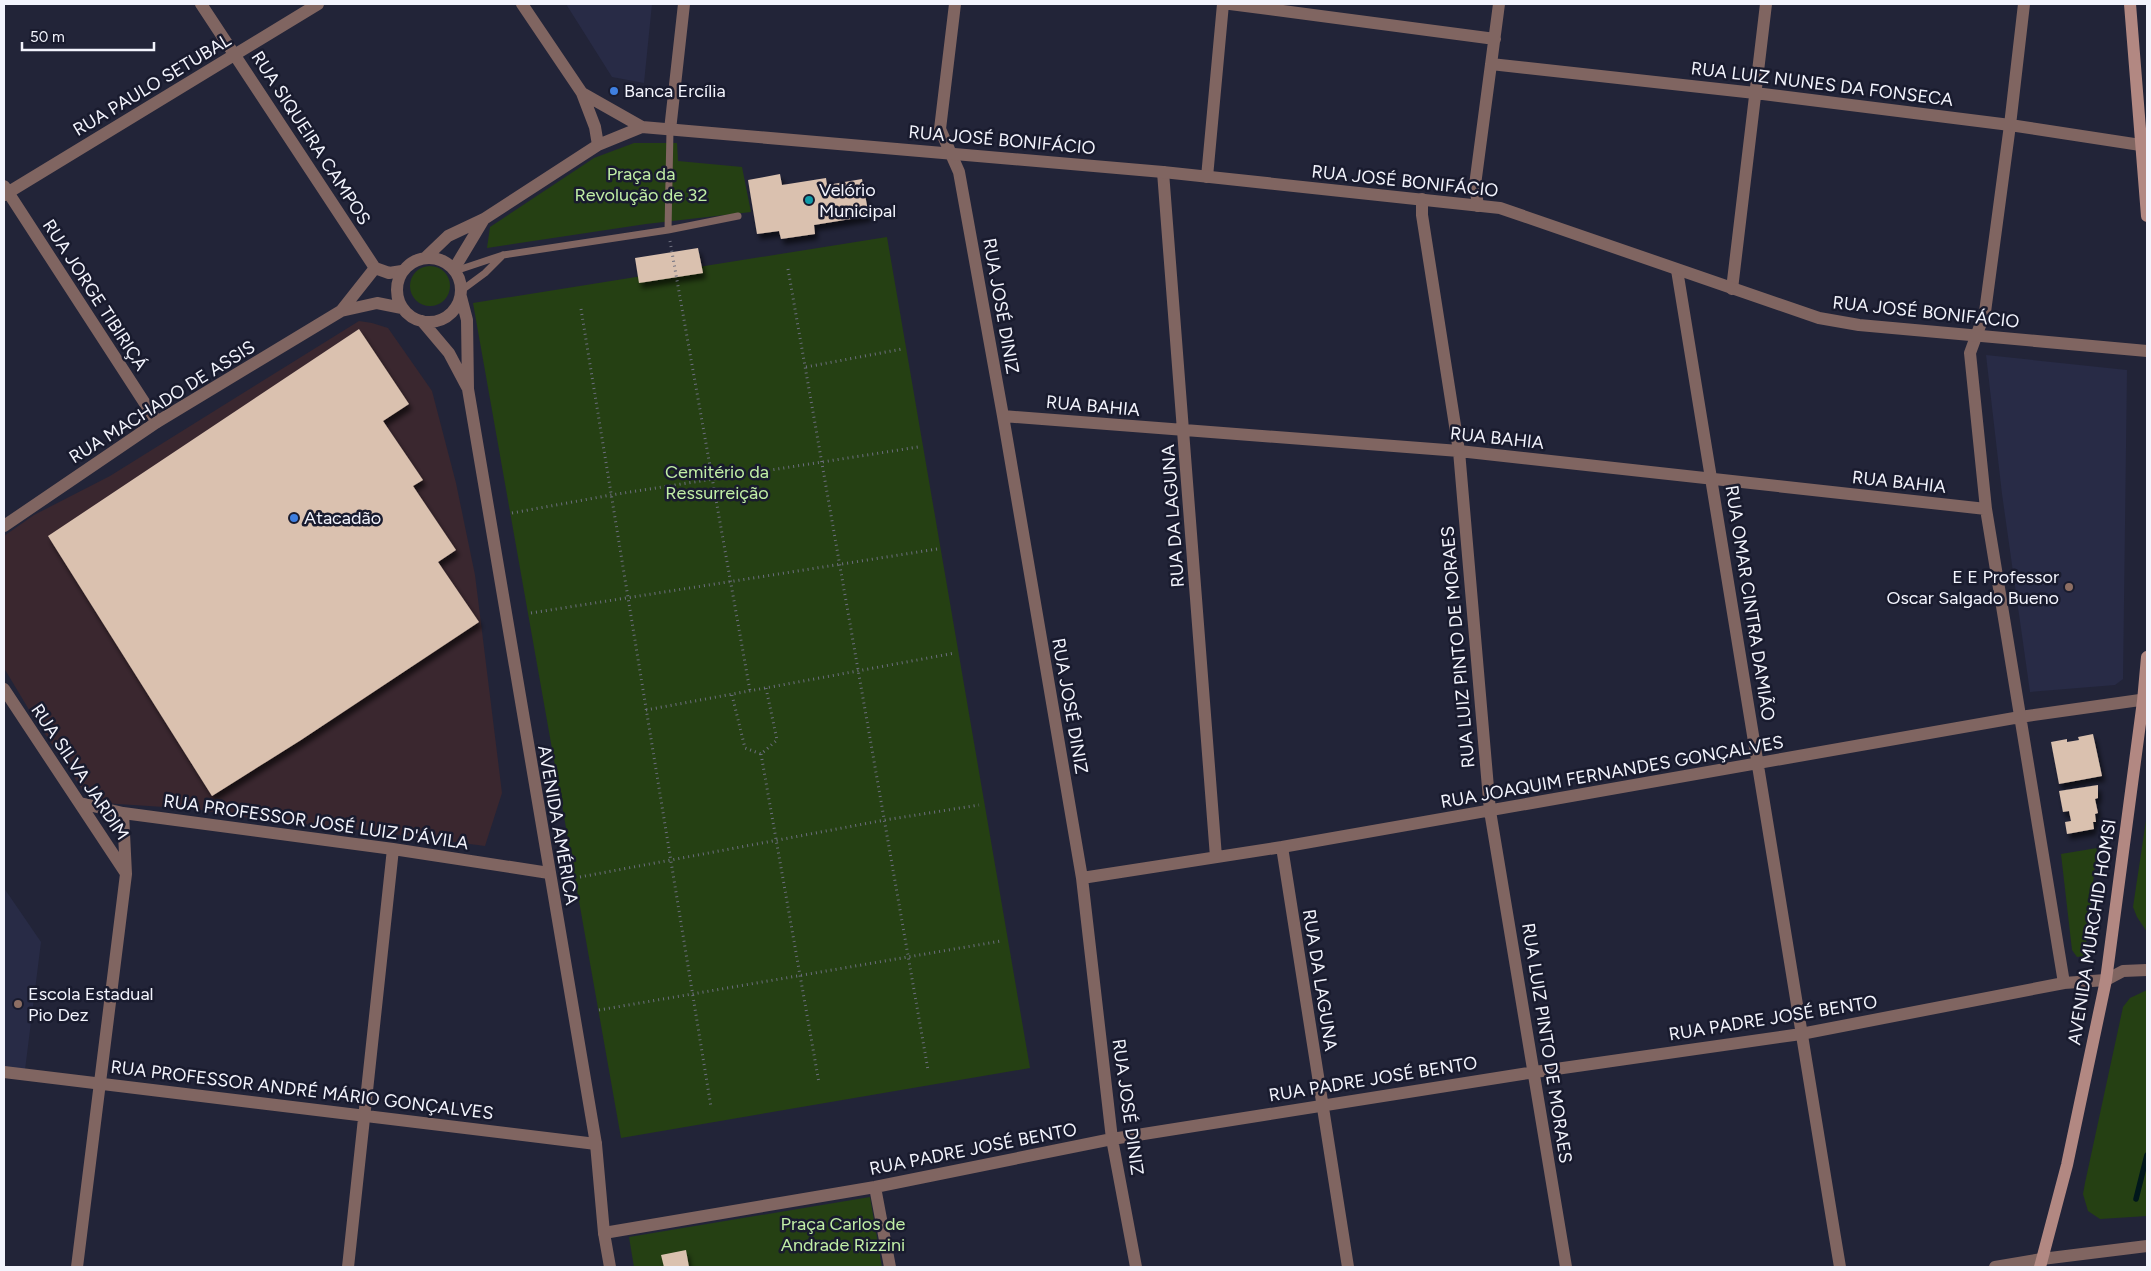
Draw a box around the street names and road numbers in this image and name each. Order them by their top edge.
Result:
street label: RUA PAULO SETUBAL [69,29,235,141]
street label: RUA SIQUEIRA CAMPOS [247,47,375,229]
street label: RUA LUIZ NUNES DA FONSECA [1690,57,1954,111]
street label: RUA JOSÉ BONIFÁCIO [908,121,1096,159]
street label: RUA JOSÉ BONIFÁCIO [1311,160,1499,202]
street label: RUA JORGE TIBIRIÇÁ [38,215,152,375]
street label: RUA JOSÉ DINIZ [978,236,1024,376]
street label: RUA JOSÉ BONIFÁCIO [1832,291,2020,333]
street label: RUA MACHADO DE ASSIS [65,336,259,468]
street label: RUA BAHIA [1045,391,1141,421]
street label: RUA BAHIA [1449,422,1545,454]
street label: RUA DA LAGUNA [1157,444,1189,588]
street label: RUA BAHIA [1851,466,1947,498]
street label: RUA OMAR CINTRA DAMIÃO [1721,484,1780,722]
street label: RUA LUIZ PINTO DE MORAES [1436,525,1480,769]
street label: RUA JOSÉ DINIZ [1047,636,1093,776]
street label: RUA SILVA JARDIM [26,700,134,844]
street label: RUA JOAQUIM FERNANDES GONÇALVES [1439,731,1785,813]
street label: AVENIDA AMÉRICA [533,743,583,907]
street label: RUA PROFESSOR JOSÉ LUIZ D'ÁVILA [162,790,470,854]
street label: AVENIDA MURCHID HOMSI [2063,817,2121,1047]
street label: RUA DA LAGUNA [1298,908,1342,1052]
street label: RUA LUIZ PINTO DE MORAES [1517,921,1577,1165]
street label: RUA PADRE JOSÉ BENTO [1667,991,1879,1045]
street label: RUA JOSÉ DINIZ [1108,1037,1148,1177]
street label: RUA PADRE JOSÉ BENTO [1267,1052,1479,1106]
street label: RUA PROFESSOR ANDRÉ MÁRIO GONÇALVES [109,1056,495,1124]
street label: RUA PADRE JOSÉ BENTO [867,1118,1079,1180]

